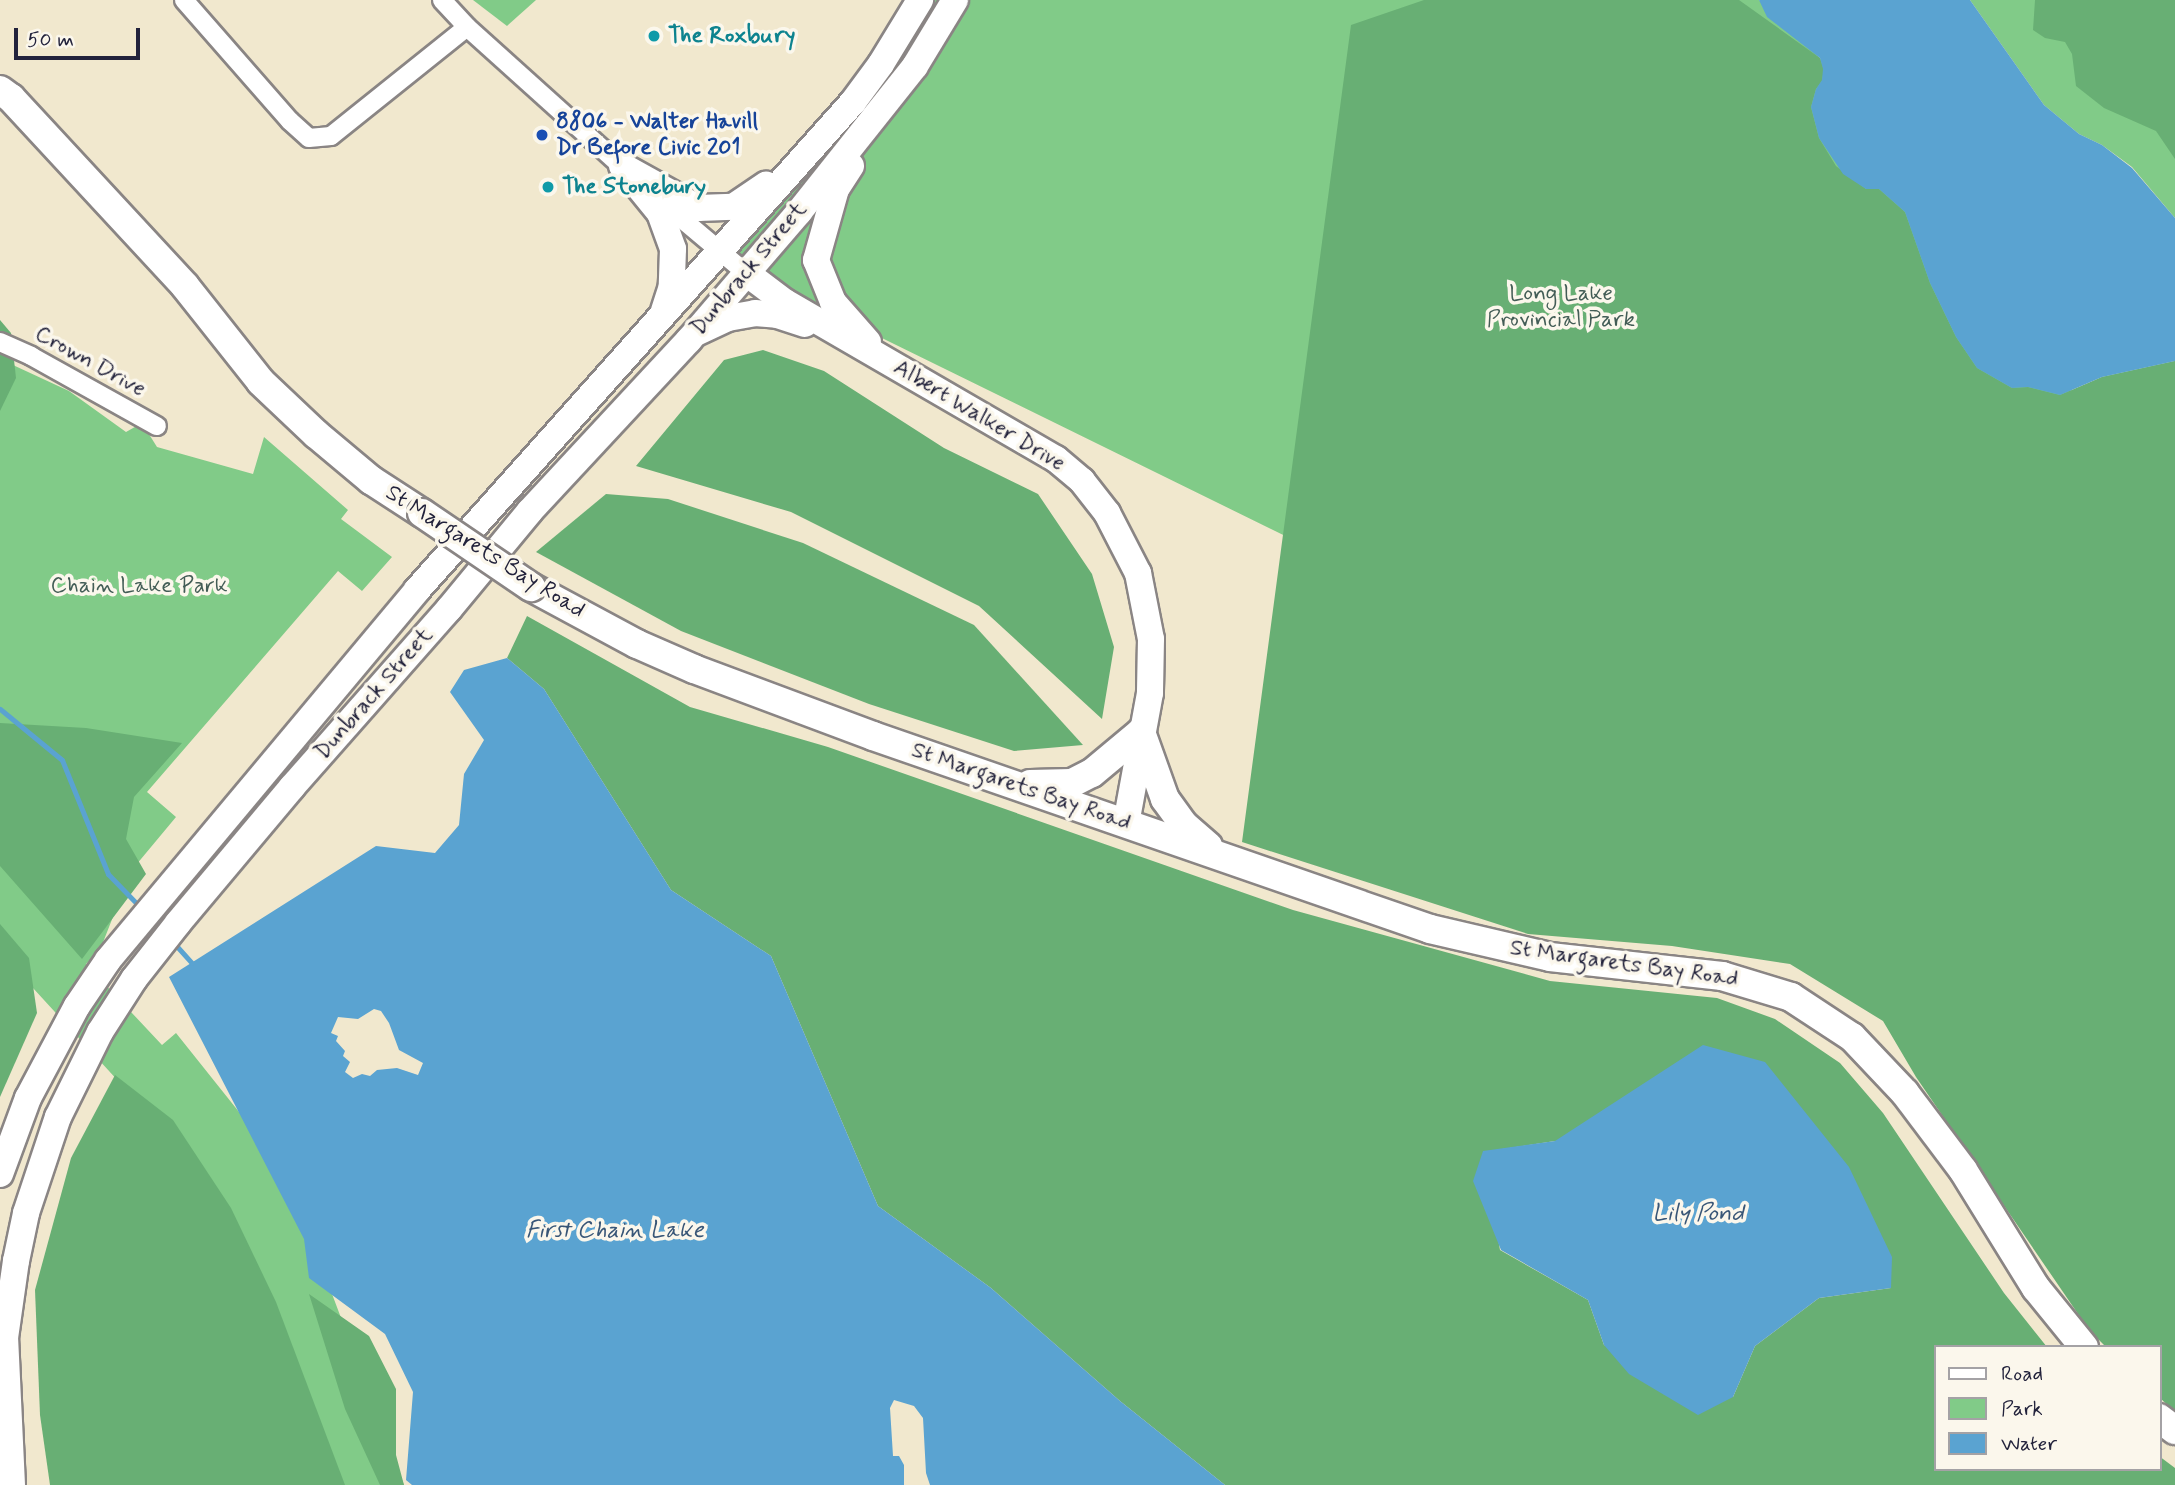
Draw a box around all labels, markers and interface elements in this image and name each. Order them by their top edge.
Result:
scale bar [18,14,144,58]
place label: The Roxbury [668,22,787,50]
text: 50 m [27,26,74,54]
marker: The Roxbury [646,28,662,44]
place label: 8806 - Walter Havill Dr Before Civic 201 [556,108,759,162]
marker: 8806 - Walter Havill Dr Before Civic 201 [534,127,550,143]
place label: The Stonebury [562,173,707,201]
marker: The Stonebury [540,179,556,195]
street label: Dunbrack Street [685,196,813,342]
park label: Long Lake Provincial Park [1488,280,1634,334]
street label: Crown Drive [31,321,149,403]
street label: Albert Walker Drive [889,354,1069,478]
street label: St Margarets Bay Road [383,481,587,623]
park label: Chain Lake Park [53,572,225,600]
street label: Dunbrack Street [309,622,439,766]
street label: St Margarets Bay Road [911,737,1131,837]
street label: St Margarets Bay Road [1511,935,1737,993]
water label: Lily Pond [1652,1200,1744,1228]
water label: First Chain Lake [527,1217,703,1245]
legend [1934,1345,2161,1471]
text: Road [2001,1360,2043,1388]
text: Park [2001,1395,2043,1423]
text: Water [2001,1430,2057,1458]

